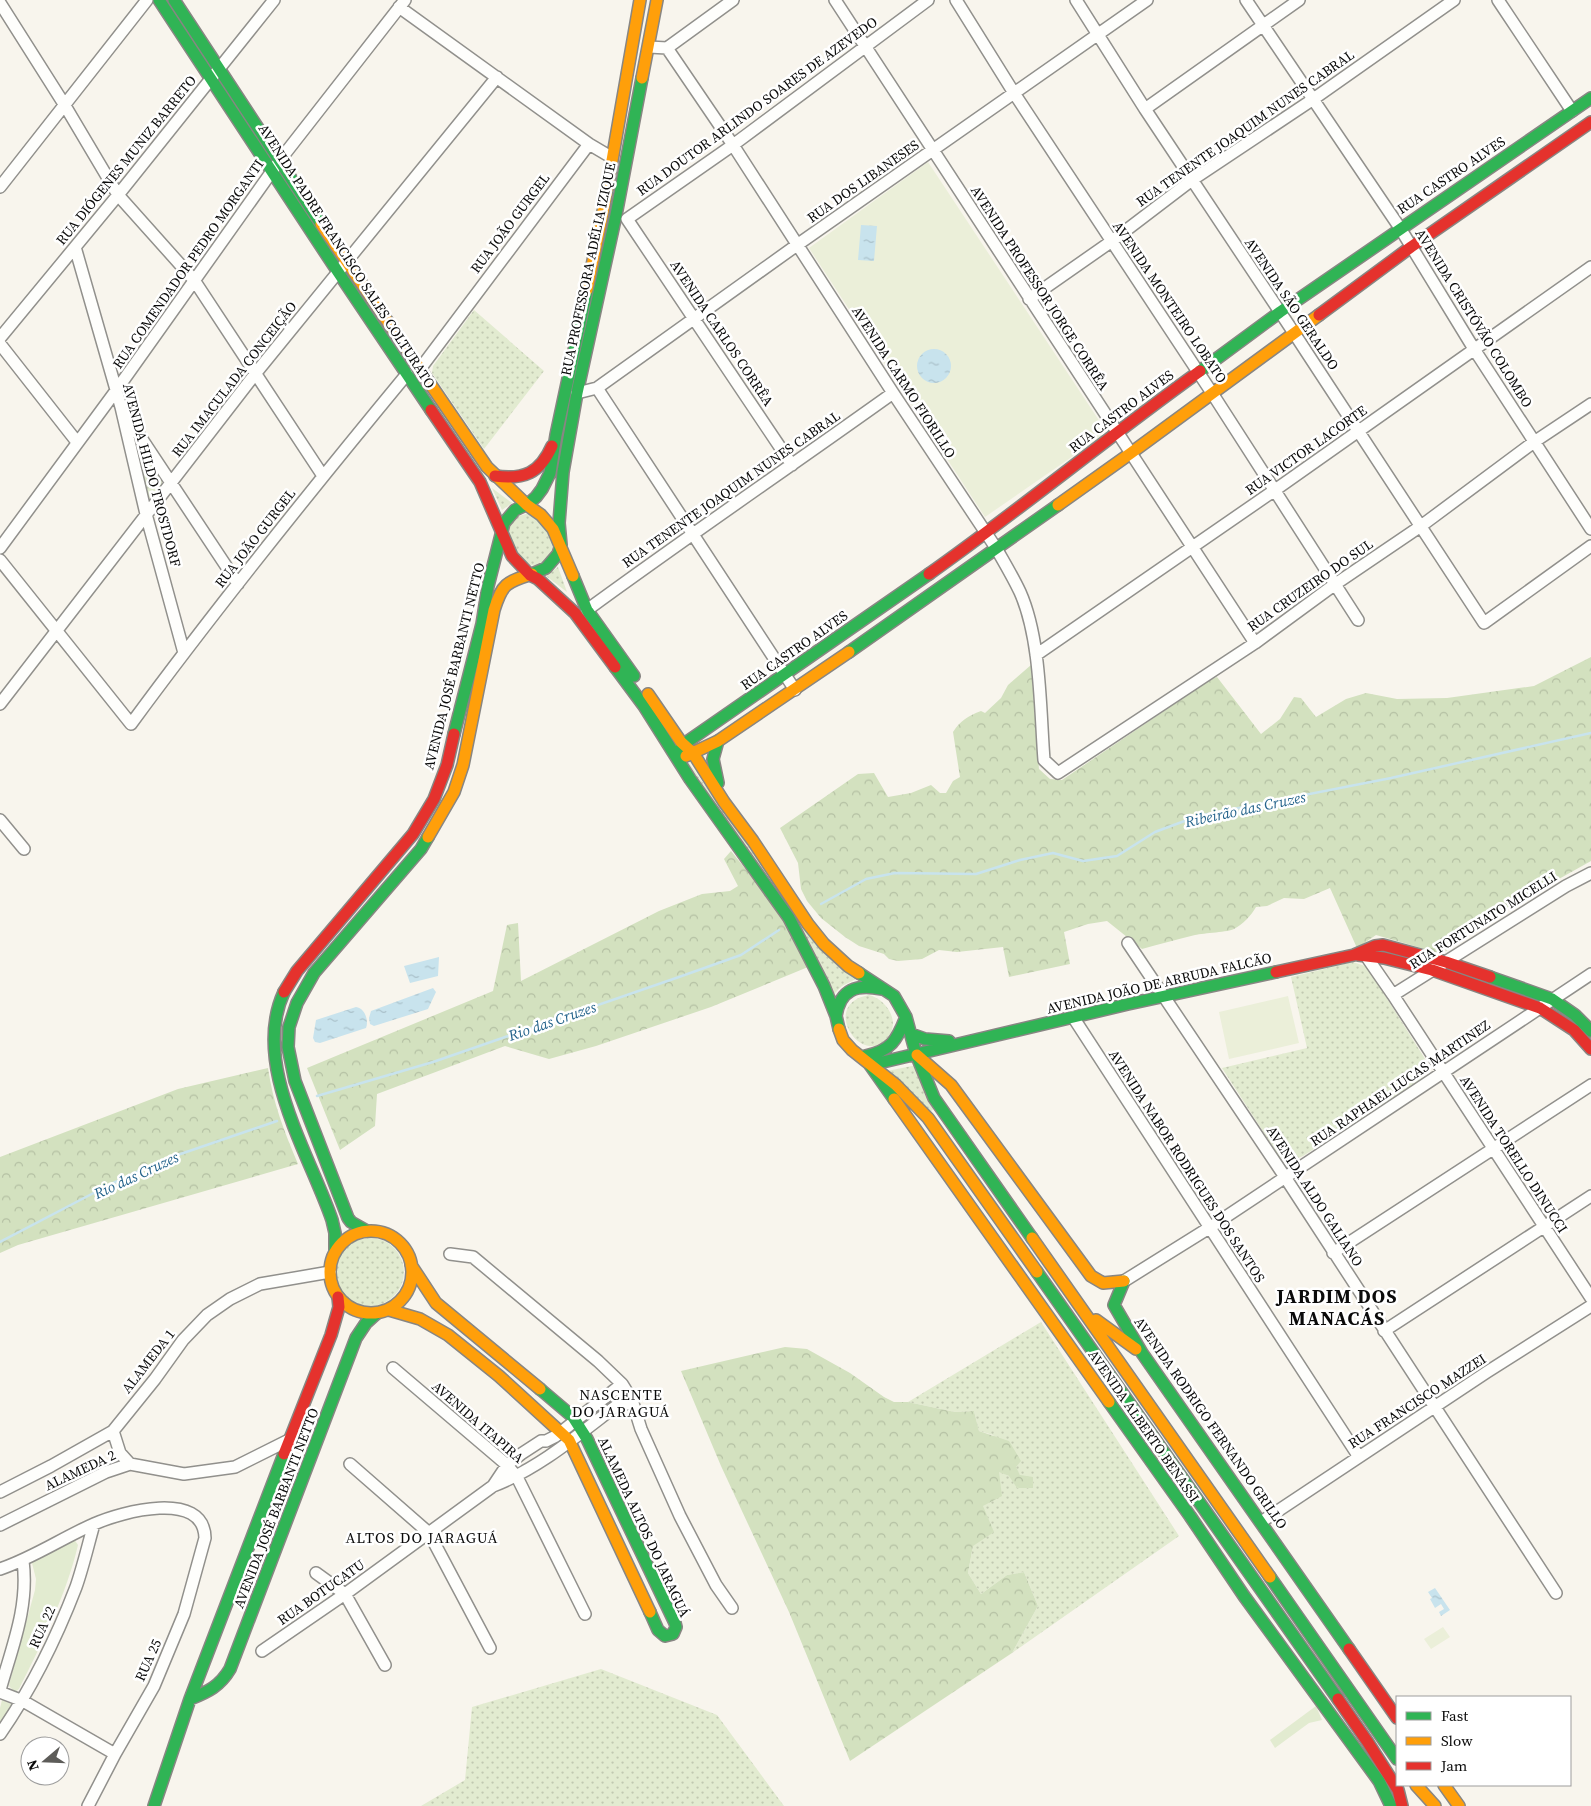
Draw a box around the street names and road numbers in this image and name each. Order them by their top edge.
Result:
street label: RUA DOUTOR ARLINDO SOARES DE AZEVEDO [633,12,882,200]
street label: RUA TENENTE JOAQUIM NUNES CABRAL [1132,45,1358,211]
street label: RUA DIÓGENES MUNIZ BARRETO [51,71,201,249]
street label: AVENIDA PADRE FRANCISCO SALES COLTURATO [254,120,440,392]
street label: RUA CASTRO ALVES [1393,131,1509,219]
street label: RUA DOS LIBANESES [803,135,923,227]
street label: RUA COMENDADOR PEDRO MORGANTI [108,155,268,373]
street label: RUA PROFESSORA ADÉLIA IZIQUE [556,161,620,377]
street label: RUA JOÃO GURGEL [466,169,554,277]
street label: AVENIDA PROFESSOR JORGE CORRÊA [966,182,1114,395]
street label: AVENIDA MONTEIRO LOBATO [1108,217,1232,387]
street label: AVENIDA CRISTÓVÃO COLOMBO [1411,225,1537,411]
street label: AVENIDA SÃO GERALDO [1240,234,1344,374]
street label: AVENIDA CARLOS CORRÊA [666,256,779,411]
street label: RUA IMACULADA CONCEIÇÃO [167,297,301,461]
street label: AVENIDA CARMO FIORILLO [847,302,961,462]
street label: RUA CASTRO ALVES [1064,365,1178,457]
street label: AVENIDA HILDO TROSTDORF [118,381,186,569]
street label: RUA VICTOR LACORTE [1241,400,1371,500]
street label: RUA TENENTE JOAQUIM NUNES CABRAL [618,406,844,572]
street label: RUA JOÃO GURGEL [210,484,300,592]
street label: RUA CRUZEIRO DO SUL [1243,534,1377,636]
street label: AVENIDA JOSÉ BARBANTI NETTO [419,560,489,772]
street label: RUA CASTRO ALVES [736,605,852,695]
street label: RUA FORTUNATO MICELLI [1405,866,1561,974]
street label: AVENIDA JOÃO DE ARRUDA FALCÃO [1045,947,1274,1019]
street label: RUA RAPHAEL LUCAS MARTINEZ [1306,1015,1494,1151]
street label: AVENIDA NABOR RODRIGUES DOS SANTOS [1104,1046,1270,1286]
street label: AVENIDA TORELLO DINUCCI [1455,1071,1573,1237]
street label: AVENIDA ALDO GALIANO [1262,1122,1368,1270]
street label: AVENIDA RODRIGO FERNANDO GRILLO [1130,1313,1292,1533]
street label: ALAMEDA 1 [117,1325,179,1397]
street label: AVENIDA ALBERTO BENASSI [1084,1346,1204,1506]
street label: RUA FRANCISCO MAZZEI [1344,1349,1490,1453]
street label: AVENIDA ITAPIRA [428,1376,529,1468]
street label: AVENIDA JOSÉ BARBANTI NETTO [228,1405,324,1611]
street label: ALAMEDA ALTOS DO JARAGUÁ [593,1433,695,1621]
street label: ALAMEDA 2 [41,1445,119,1495]
street label: RUA BOTUCATU [273,1554,369,1630]
street label: RUA 22 [24,1603,60,1651]
street label: RUA 25 [130,1636,166,1684]

